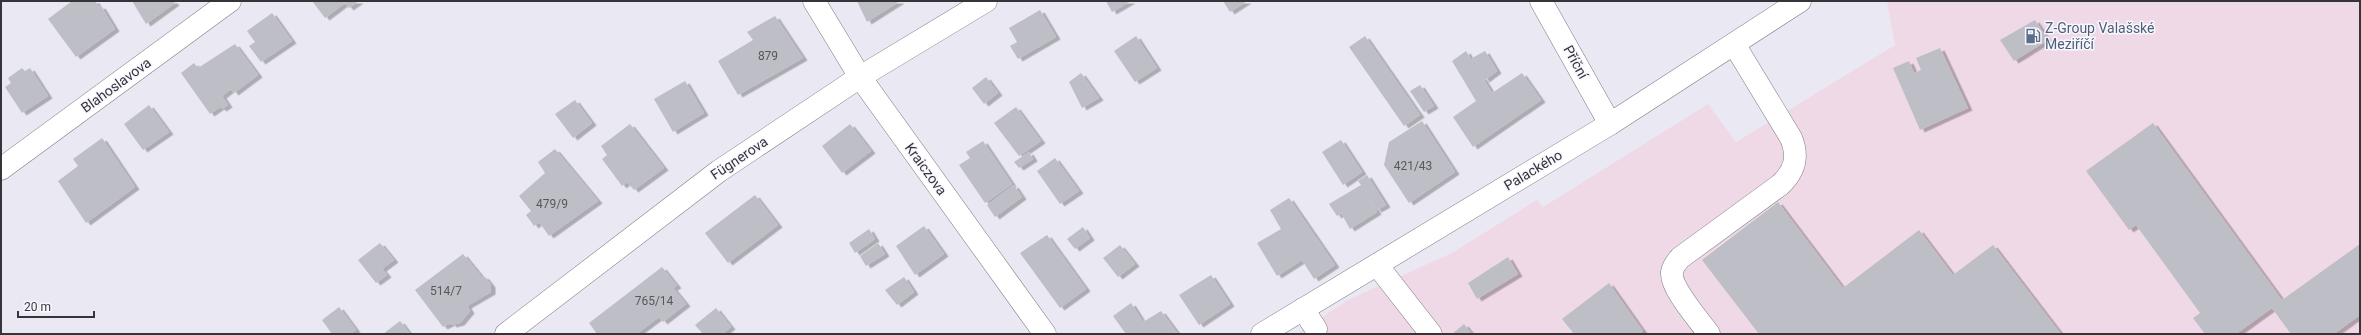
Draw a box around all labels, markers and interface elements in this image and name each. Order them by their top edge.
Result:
place label: Z-Group Valašské Meziříčí [2045,20,2155,52]
fuel station icon: Z-Group Valašské Meziříčí [2024,27,2042,45]
street label: Příční [1560,43,1592,82]
house number: 879 [758,49,778,63]
street label: Blahoslavova [78,54,154,116]
street label: Fügnerova [708,133,770,183]
street label: Kraiczova [902,140,950,198]
street label: Palackého [1501,146,1565,194]
house number: 421/43 [1394,159,1432,173]
house number: 479/9 [536,197,568,211]
house number: 514/7 [430,284,462,298]
scale bar [18,293,94,319]
house number: 765/14 [635,294,674,308]
text: 20 m [24,300,51,314]

